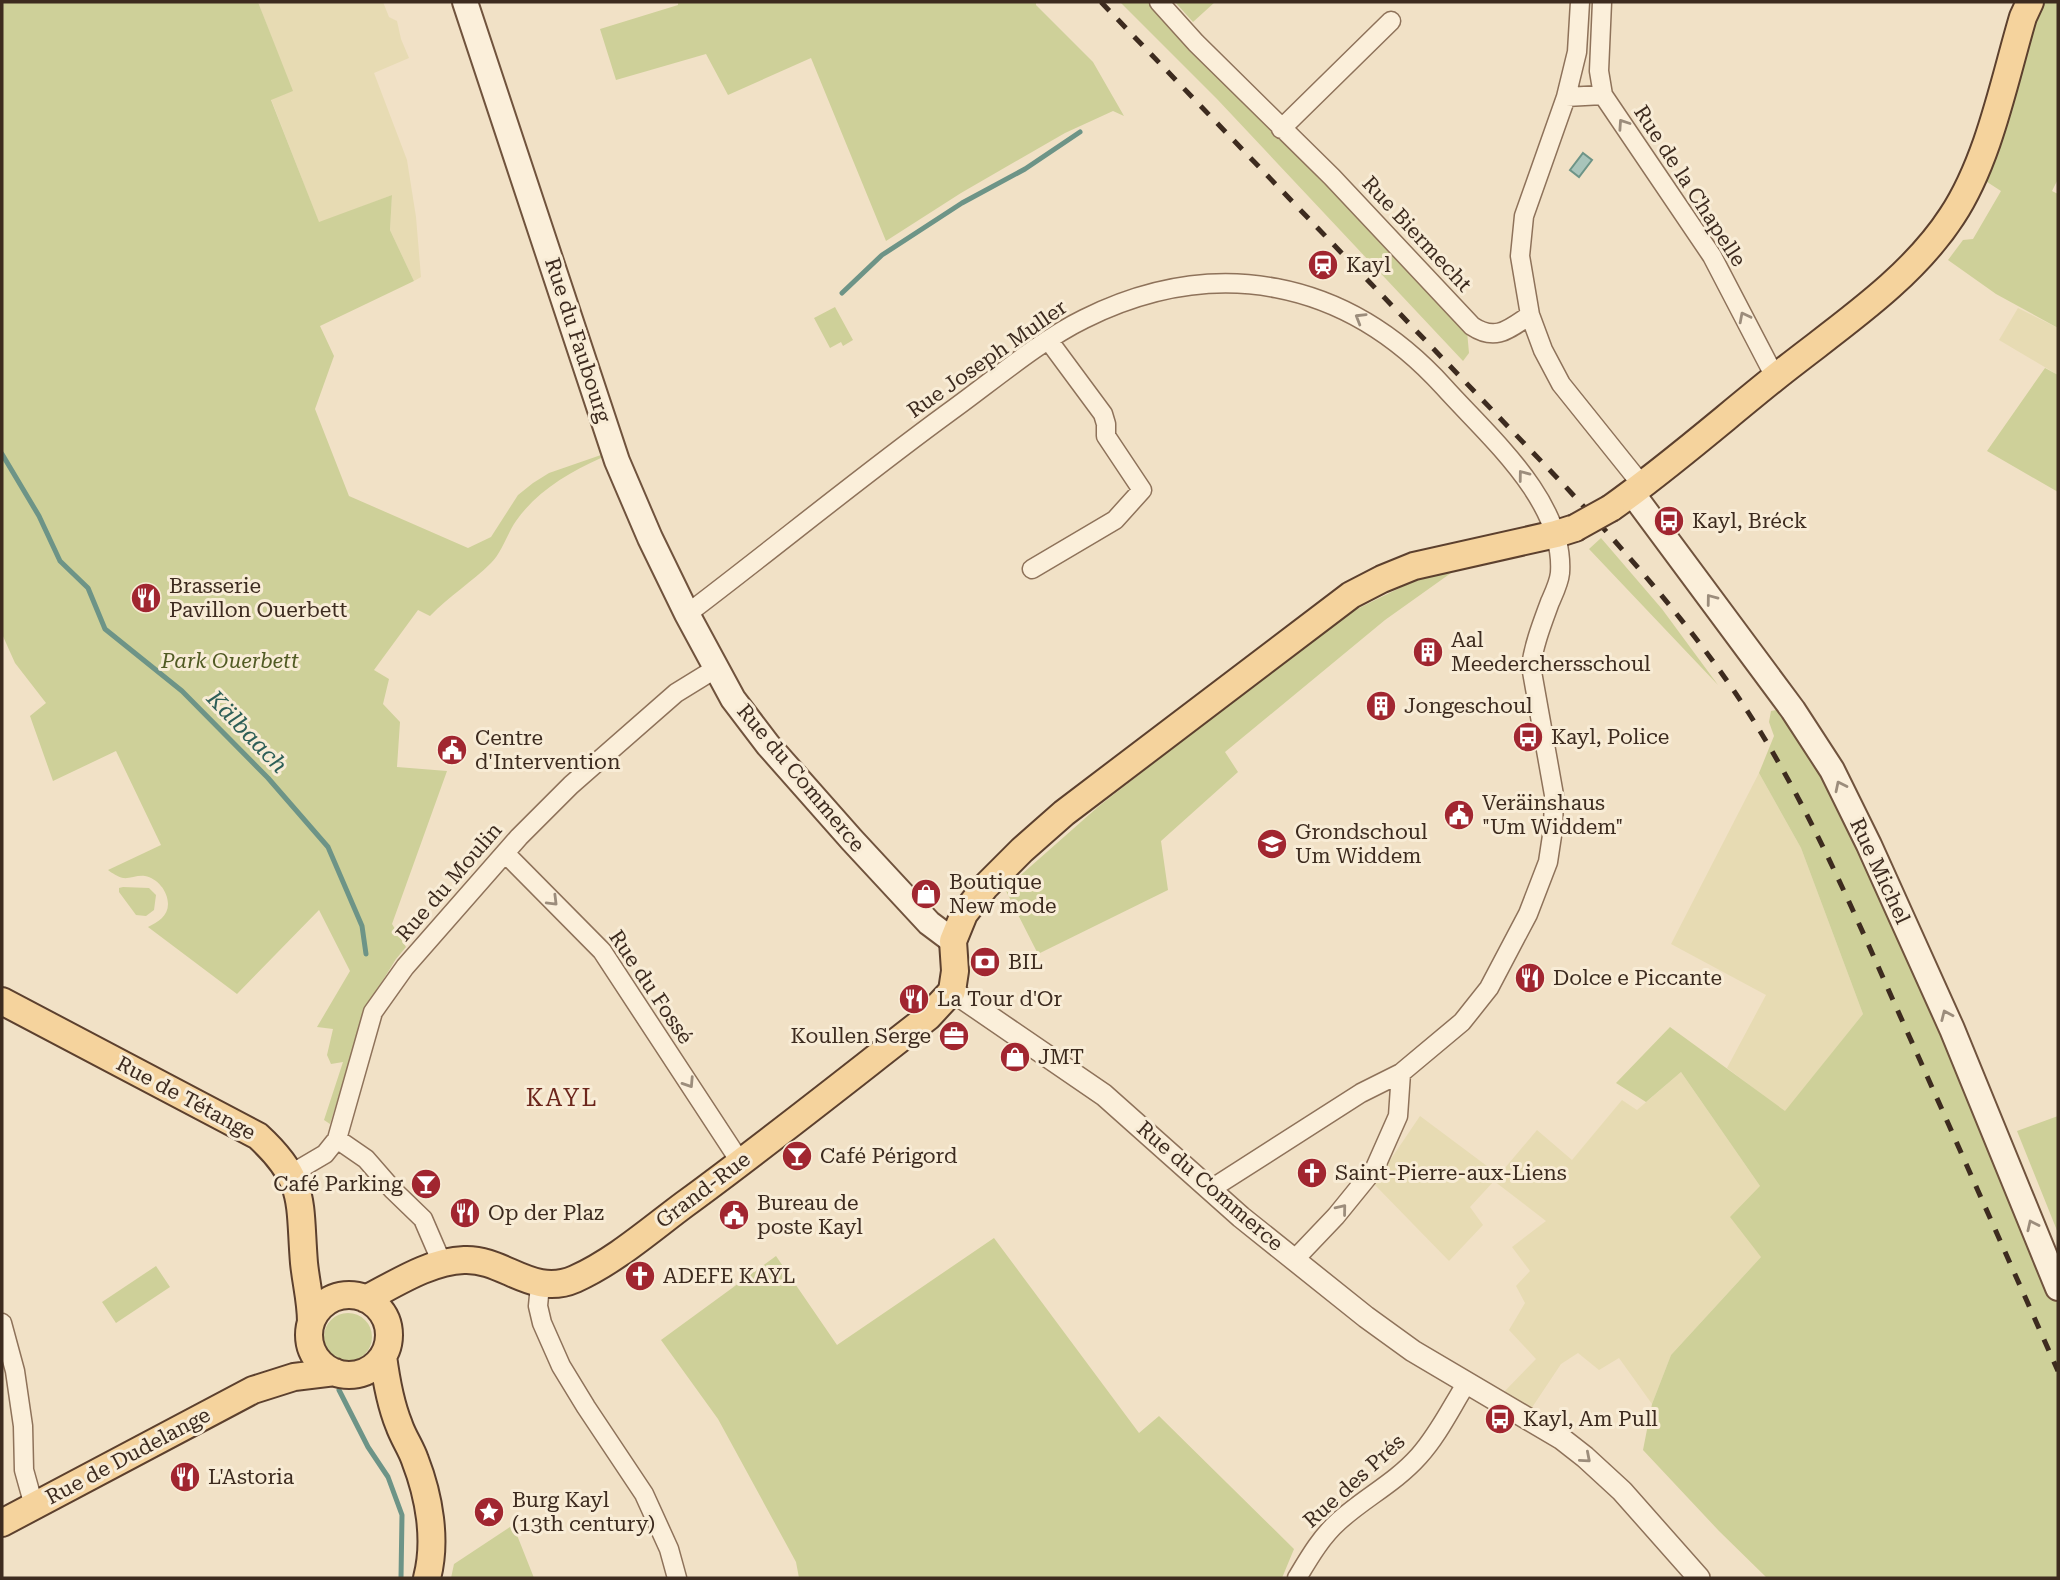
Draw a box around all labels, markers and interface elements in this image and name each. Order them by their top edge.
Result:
street label: Rue de la Chapelle [1629,101,1751,271]
one-way arrow [1619,119,1631,132]
street label: Rue Biermecht [1357,171,1477,297]
station icon: Kayl [1306,248,1340,282]
place label: Kayl [1346,253,1391,277]
street label: Rue du Faubourg [540,255,616,425]
street label: Rue Joseph Muller [903,295,1071,423]
one-way arrow [1739,311,1752,324]
one-way arrow [1355,314,1368,327]
one-way arrow [1518,470,1531,483]
bus stop icon: Kayl, Bréck [1652,504,1686,538]
place label: Kayl, Bréck [1692,509,1807,533]
place label: Brasserie Pavillon Ouerbett [169,574,347,622]
restaurant icon: Brasserie Pavillon Ouerbett [129,581,163,615]
one-way arrow [1707,594,1719,607]
place label: Aal Meederchersschoul [1451,628,1651,676]
building icon: Aal Meederchersschoul [1411,635,1445,669]
park label: Park Ouerbett [160,649,299,673]
water label: Kälbaach [201,685,293,779]
building icon: Jongeschoul [1364,689,1398,723]
place label: Jongeschoul [1404,694,1533,718]
street label: Rue du Commerce [732,699,870,857]
bus stop icon: Kayl, Police [1511,720,1545,754]
place label: Kayl, Police [1551,725,1669,749]
place label: Centre d'Intervention [475,726,621,774]
public building icon: Centre d'Intervention [435,733,469,767]
one-way arrow [1834,781,1848,793]
place label: Veräinshaus "Um Widdem" [1482,791,1623,839]
public building icon: Veräinshaus "Um Widdem" [1442,798,1476,832]
street label: Rue Michel [1845,814,1915,928]
street label: Rue du Moulin [391,818,507,946]
place label: Grondschoul Um Widdem [1295,820,1428,868]
school or university icon: Grondschoul Um Widdem [1255,827,1289,861]
place label: Boutique New mode [949,870,1057,918]
shop icon: Boutique New mode [909,877,943,911]
one-way arrow [545,893,558,906]
street label: Rue du Fossé [604,926,698,1048]
bank icon: BIL [968,945,1002,979]
place label: BIL [1008,950,1043,974]
restaurant icon: Dolce e Piccante [1513,961,1547,995]
place label: Dolce e Piccante [1553,966,1722,990]
restaurant icon: La Tour d'Or [897,982,931,1016]
place label: La Tour d'Or [937,987,1063,1011]
one-way arrow [1940,1010,1954,1022]
office icon: Koullen Serge [937,1019,971,1053]
place label: Koullen Serge [791,1024,931,1048]
shop icon: JMT [998,1040,1032,1074]
place label: JMT [1038,1045,1084,1069]
street label: Rue de Tétange [112,1051,260,1145]
one-way arrow [680,1075,693,1088]
district label: KAYL [526,1084,598,1112]
street label: Rue du Commerce [1132,1116,1288,1256]
bar icon: Café Périgord [780,1139,814,1173]
place label: Café Périgord [820,1144,958,1168]
street label: Grand-Rue [651,1147,755,1233]
church icon: Saint-Pierre-aux-Liens [1295,1156,1329,1190]
place label: Saint-Pierre-aux-Liens [1335,1161,1567,1185]
bar icon: Café Parking [409,1167,443,1201]
place label: Café Parking [273,1172,403,1196]
place label: Bureau de poste Kayl [757,1191,863,1239]
restaurant icon: Op der Plaz [448,1196,482,1230]
public building icon: Bureau de poste Kayl [717,1198,751,1232]
place label: Op der Plaz [488,1201,604,1225]
one-way arrow [1333,1205,1346,1217]
one-way arrow [2026,1220,2040,1232]
church icon: ADEFE KAYL [623,1259,657,1293]
place label: ADEFE KAYL [663,1264,795,1288]
street label: Rue de Dudelange [42,1402,214,1510]
bus stop icon: Kayl, Am Pull [1483,1402,1517,1436]
place label: Kayl, Am Pull [1523,1407,1658,1431]
street label: Rue des Prés [1298,1429,1410,1533]
one-way arrow [1578,1450,1591,1462]
restaurant icon: L'Astoria [168,1460,202,1494]
place label: L'Astoria [208,1465,295,1489]
place label: Burg Kayl (13th century) [512,1488,655,1536]
place icon: Burg Kayl (13th century) [472,1495,506,1529]

